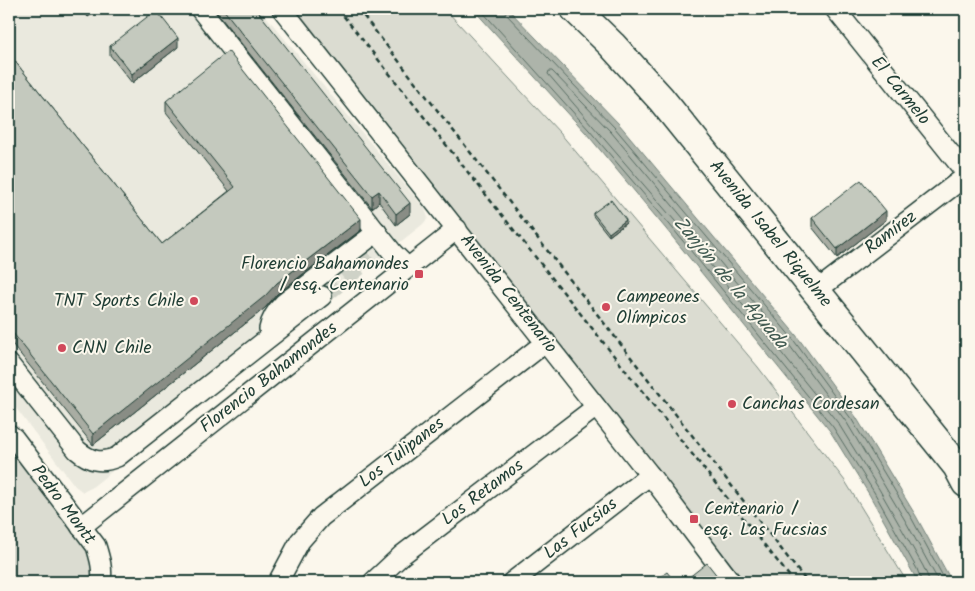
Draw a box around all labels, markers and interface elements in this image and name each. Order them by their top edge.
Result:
street label: El Carmelo [863,50,937,132]
street label: Avenida Isabel Riquelme [701,154,839,314]
street label: Ramírez [858,203,924,262]
water label: Zanjón de la Aguada [665,210,795,357]
street label: Avenida Centenario [452,228,564,360]
place label: Florencio Bahamondes / esq. Centenario [241,250,409,300]
marker: Florencio Bahamondes / esq. Centenario [413,268,425,280]
place label: Campeones Olímpicos [616,283,700,333]
place label: TNT Sports Chile [54,287,184,316]
marker: TNT Sports Chile [188,295,200,307]
marker: Campeones Olímpicos [600,301,612,313]
street label: Florencio Bahamondes [194,315,344,441]
place label: CNN Chile [72,334,152,363]
marker: CNN Chile [56,342,68,354]
place label: Canchas Cordesan [742,390,879,419]
marker: Canchas Cordesan [726,398,738,410]
street label: Los Tulipanes [353,410,451,496]
street label: Los Retamos [436,452,531,534]
street label: Pedro Montt [23,459,104,552]
street label: Las Fucsias [538,490,625,567]
place label: Centenario / esq. Las Fucsias [704,495,827,545]
marker: Centenario / esq. Las Fucsias [688,513,700,525]

